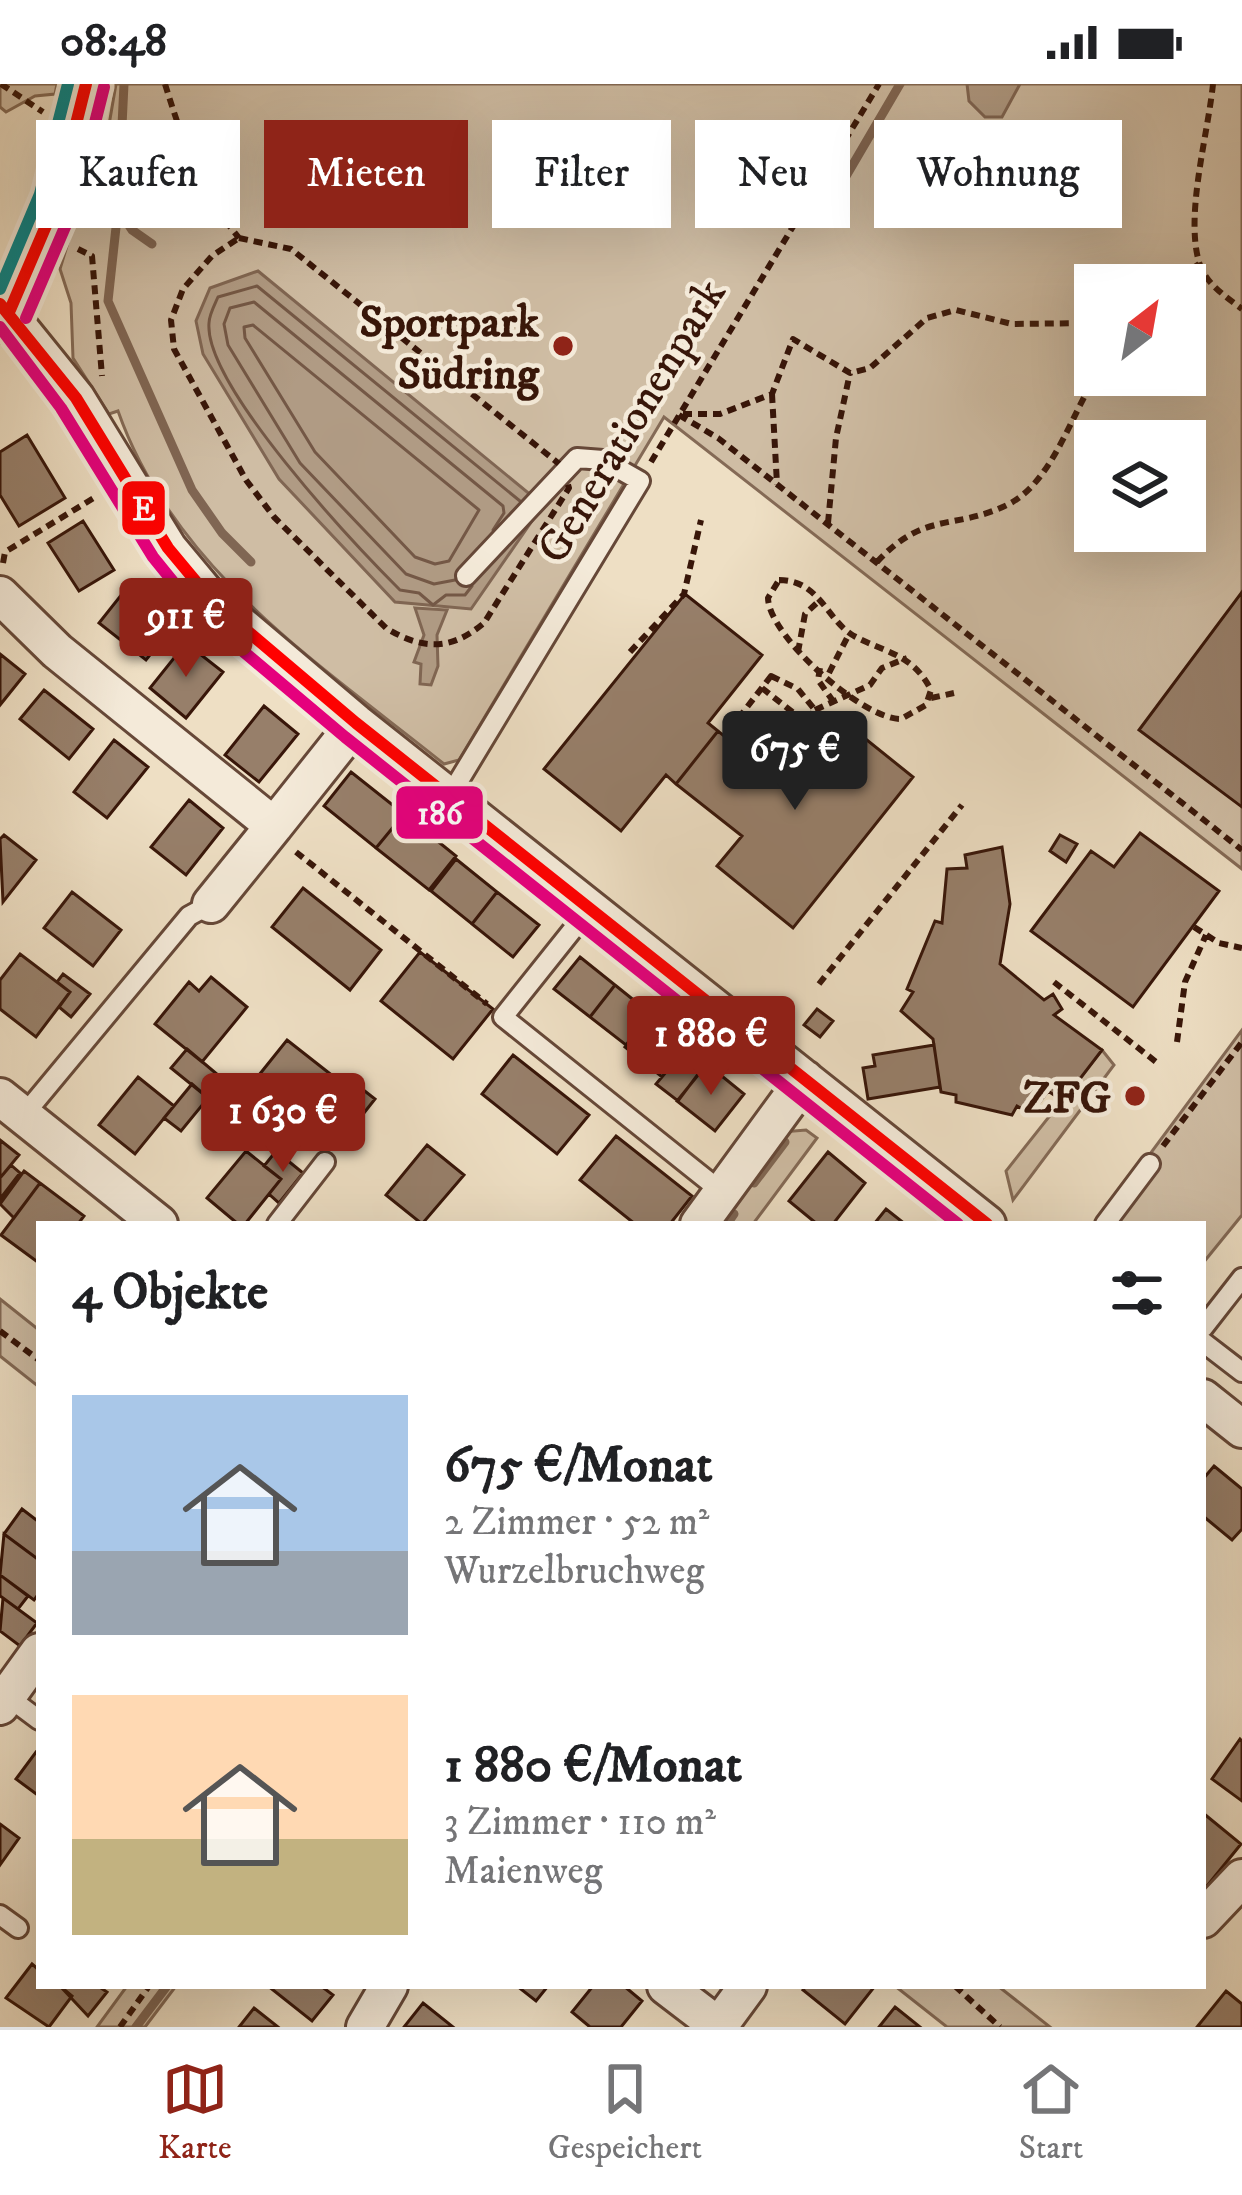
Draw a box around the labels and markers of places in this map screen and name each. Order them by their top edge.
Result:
place label: Sportpark Südring [359,295,540,403]
marker: Sportpark Südring [550,333,576,359]
pin: 911 € [102,578,270,680]
pin: 675 € [711,711,879,813]
pin: 1 880 € [600,996,822,1098]
place label: ZFG [1023,1071,1112,1127]
pin: 1 630 € [172,1073,394,1175]
marker: ZFG [1122,1083,1148,1109]

